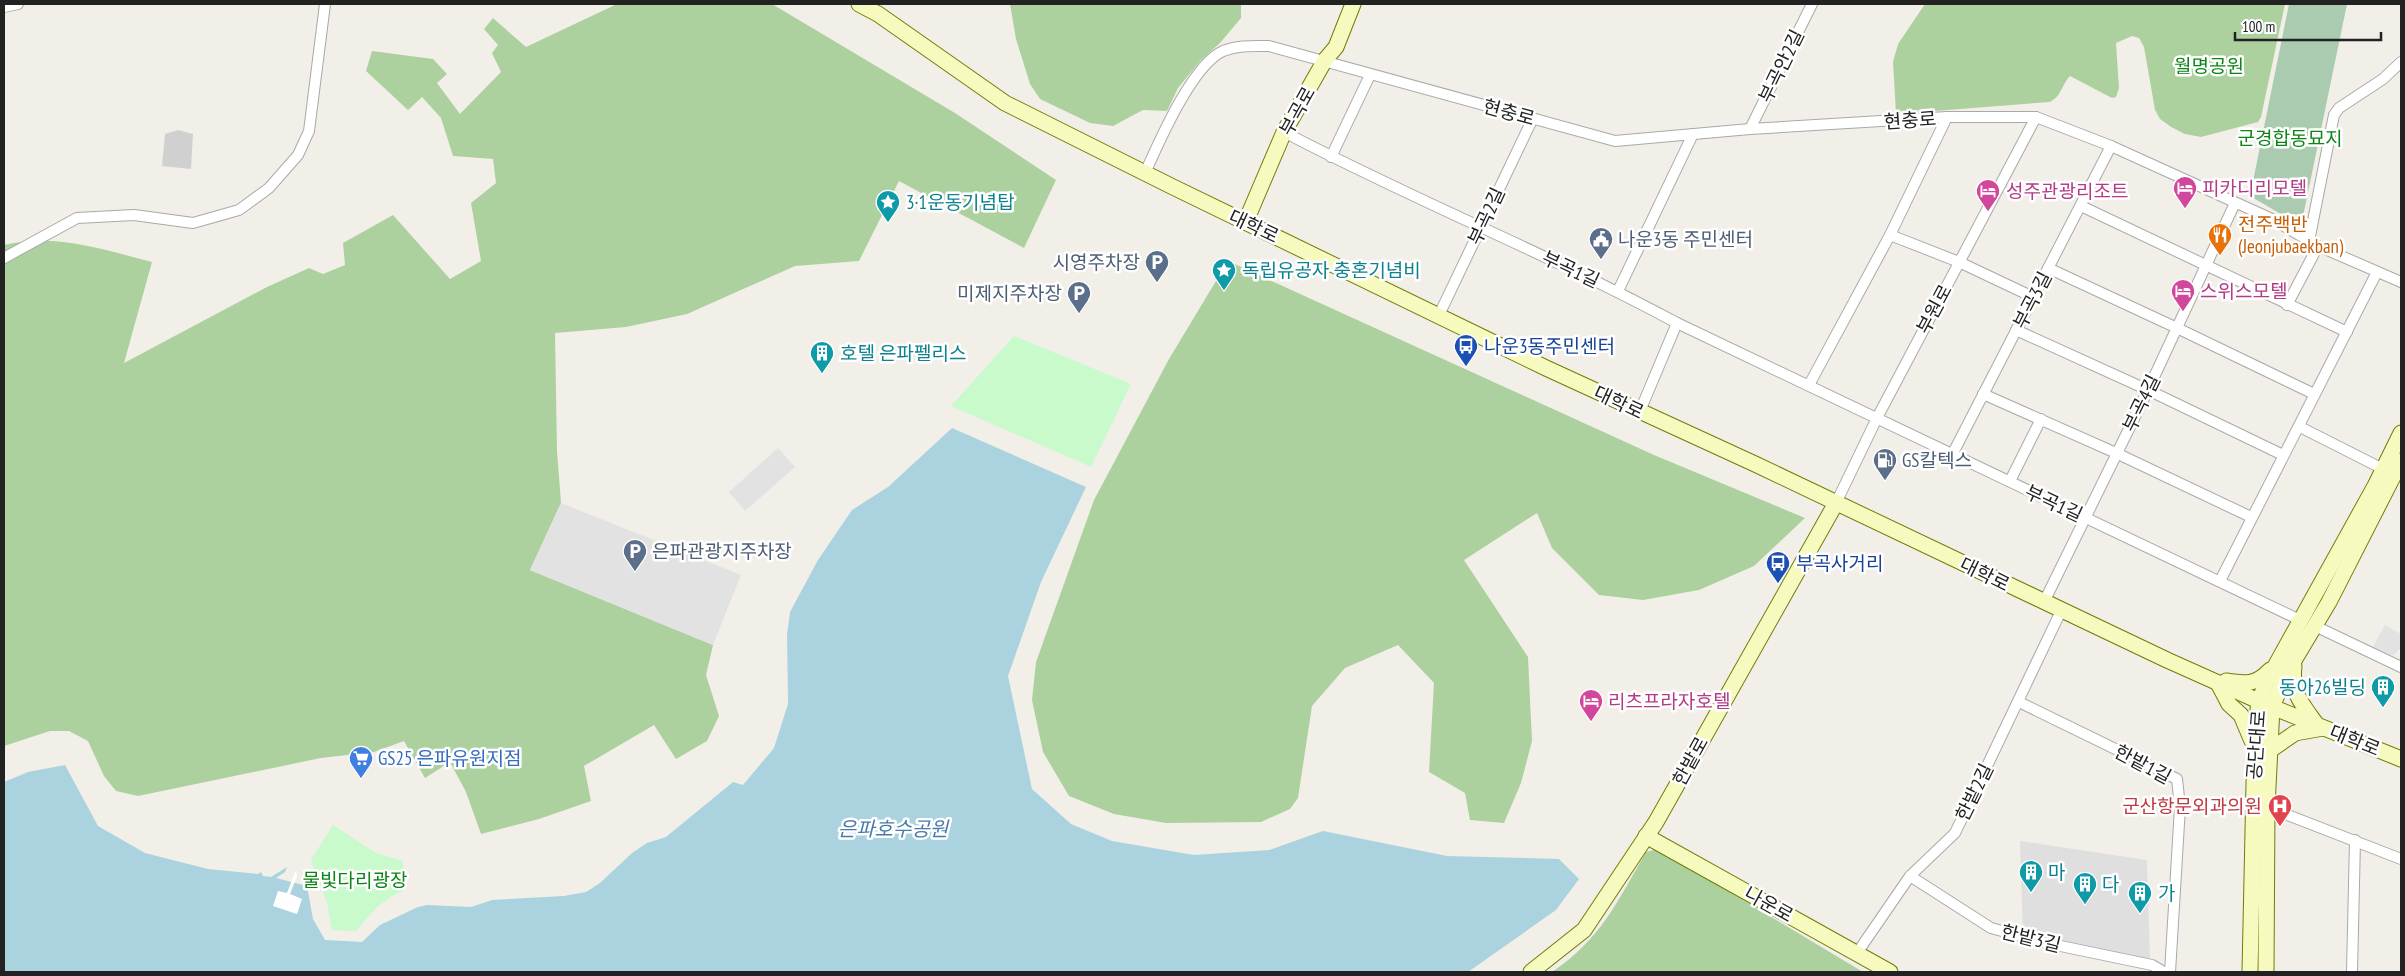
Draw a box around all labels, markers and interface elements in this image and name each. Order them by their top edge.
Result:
scale bar [2235,10,2381,42]
text: 100 m [2242,17,2275,36]
street label: 부곡안2길 [1753,25,1809,107]
park label: 월명공원 [2174,54,2244,78]
street label: 부곡로 [1274,82,1320,140]
street label: 현충로 [1481,94,1537,130]
street label: 현충로 [1883,106,1937,134]
park label: 군경합동묘지 [2238,126,2342,150]
hotel icon: 피카디리모텔 [2172,175,2198,209]
place label: 피카디리모텔 [2202,176,2307,200]
hotel icon: 성주관광리조트 [1975,178,2001,212]
place label: 성주관광리조트 [2006,179,2128,203]
street label: 부곡2길 [1462,183,1510,249]
place icon: 3·1운동기념탑 [875,189,901,223]
place label: 3·1운동기념탑 [906,190,1015,214]
street label: 대학로 [1225,204,1283,248]
place label: 전주백반 (Jeonjubaekban) [2238,212,2344,258]
restaurant icon: 전주백반 (Jeonjubaekban) [2207,222,2233,256]
public building icon: 나운3동 주민센터 [1588,226,1614,260]
place label: 나운3동 주민센터 [1618,227,1753,251]
street label: 부곡1길 [1538,245,1604,293]
parking icon: 시영주차장 [1144,249,1170,283]
place label: 시영주차장 [1053,250,1140,274]
place icon: 독립유공자 충혼기념비 [1211,257,1237,291]
place label: 독립유공자 충혼기념비 [1242,258,1421,282]
street label: 부곡3길 [2007,267,2057,333]
hotel icon: 스위스모텔 [2170,278,2196,312]
place label: 스위스모텔 [2200,279,2287,303]
parking icon: 미제지주차장 [1066,280,1092,314]
street label: 부원로 [1911,280,1957,338]
place label: 미제지주차장 [957,281,1062,305]
bus stop icon: 나운3동주민센터 [1453,333,1479,367]
place label: 나운3동주민센터 [1484,334,1615,358]
building icon: 호텔 은파펠리스 [809,340,835,374]
place label: 호텔 은파펠리스 [840,341,966,365]
street label: 부곡4길 [2117,370,2165,436]
street label: 대학로 [1590,380,1648,424]
fuel station icon: GS칼텍스 [1872,447,1898,481]
place label: GS칼텍스 [1902,448,1972,472]
street label: 부곡1길 [2021,479,2087,527]
parking icon: 은파관광지주차장 [622,538,648,572]
place label: 은파관광지주차장 [652,539,792,563]
bus stop icon: 부곡사거리 [1765,550,1791,584]
place label: 부곡사거리 [1796,551,1883,575]
street label: 대학로 [1956,552,2014,596]
building icon: 동아26빌딩 [2370,674,2396,708]
place label: 동아26빌딩 [2279,675,2366,699]
hotel icon: 리츠프라자호텔 [1578,688,1604,722]
place label: 리츠프라자호텔 [1608,689,1730,713]
street label: 공단대로 [2242,709,2270,781]
street label: 대학로 [2326,719,2384,761]
street label: 한밭로 [1667,732,1713,790]
street label: 한밭1길 [2110,739,2176,789]
supermarket icon: GS25 은파유원지점 [348,745,374,779]
place label: GS25 은파유원지점 [378,746,522,770]
street label: 한밭2길 [1950,759,1998,825]
hospital icon: 군산항문외과의원 [2267,793,2293,827]
place label: 군산항문외과의원 [2122,794,2262,818]
water label: 은파호수공원 [838,816,950,842]
building icon: 마 [2018,859,2044,893]
place label: 마 [2048,860,2065,884]
park label: 물빛다리광장 [303,868,407,892]
building icon: 다 [2072,871,2098,905]
place label: 다 [2102,872,2119,896]
building icon: 가 [2127,880,2153,914]
street label: 나운로 [1740,881,1798,927]
place label: 가 [2158,881,2175,905]
street label: 한밭3길 [1999,919,2063,957]

